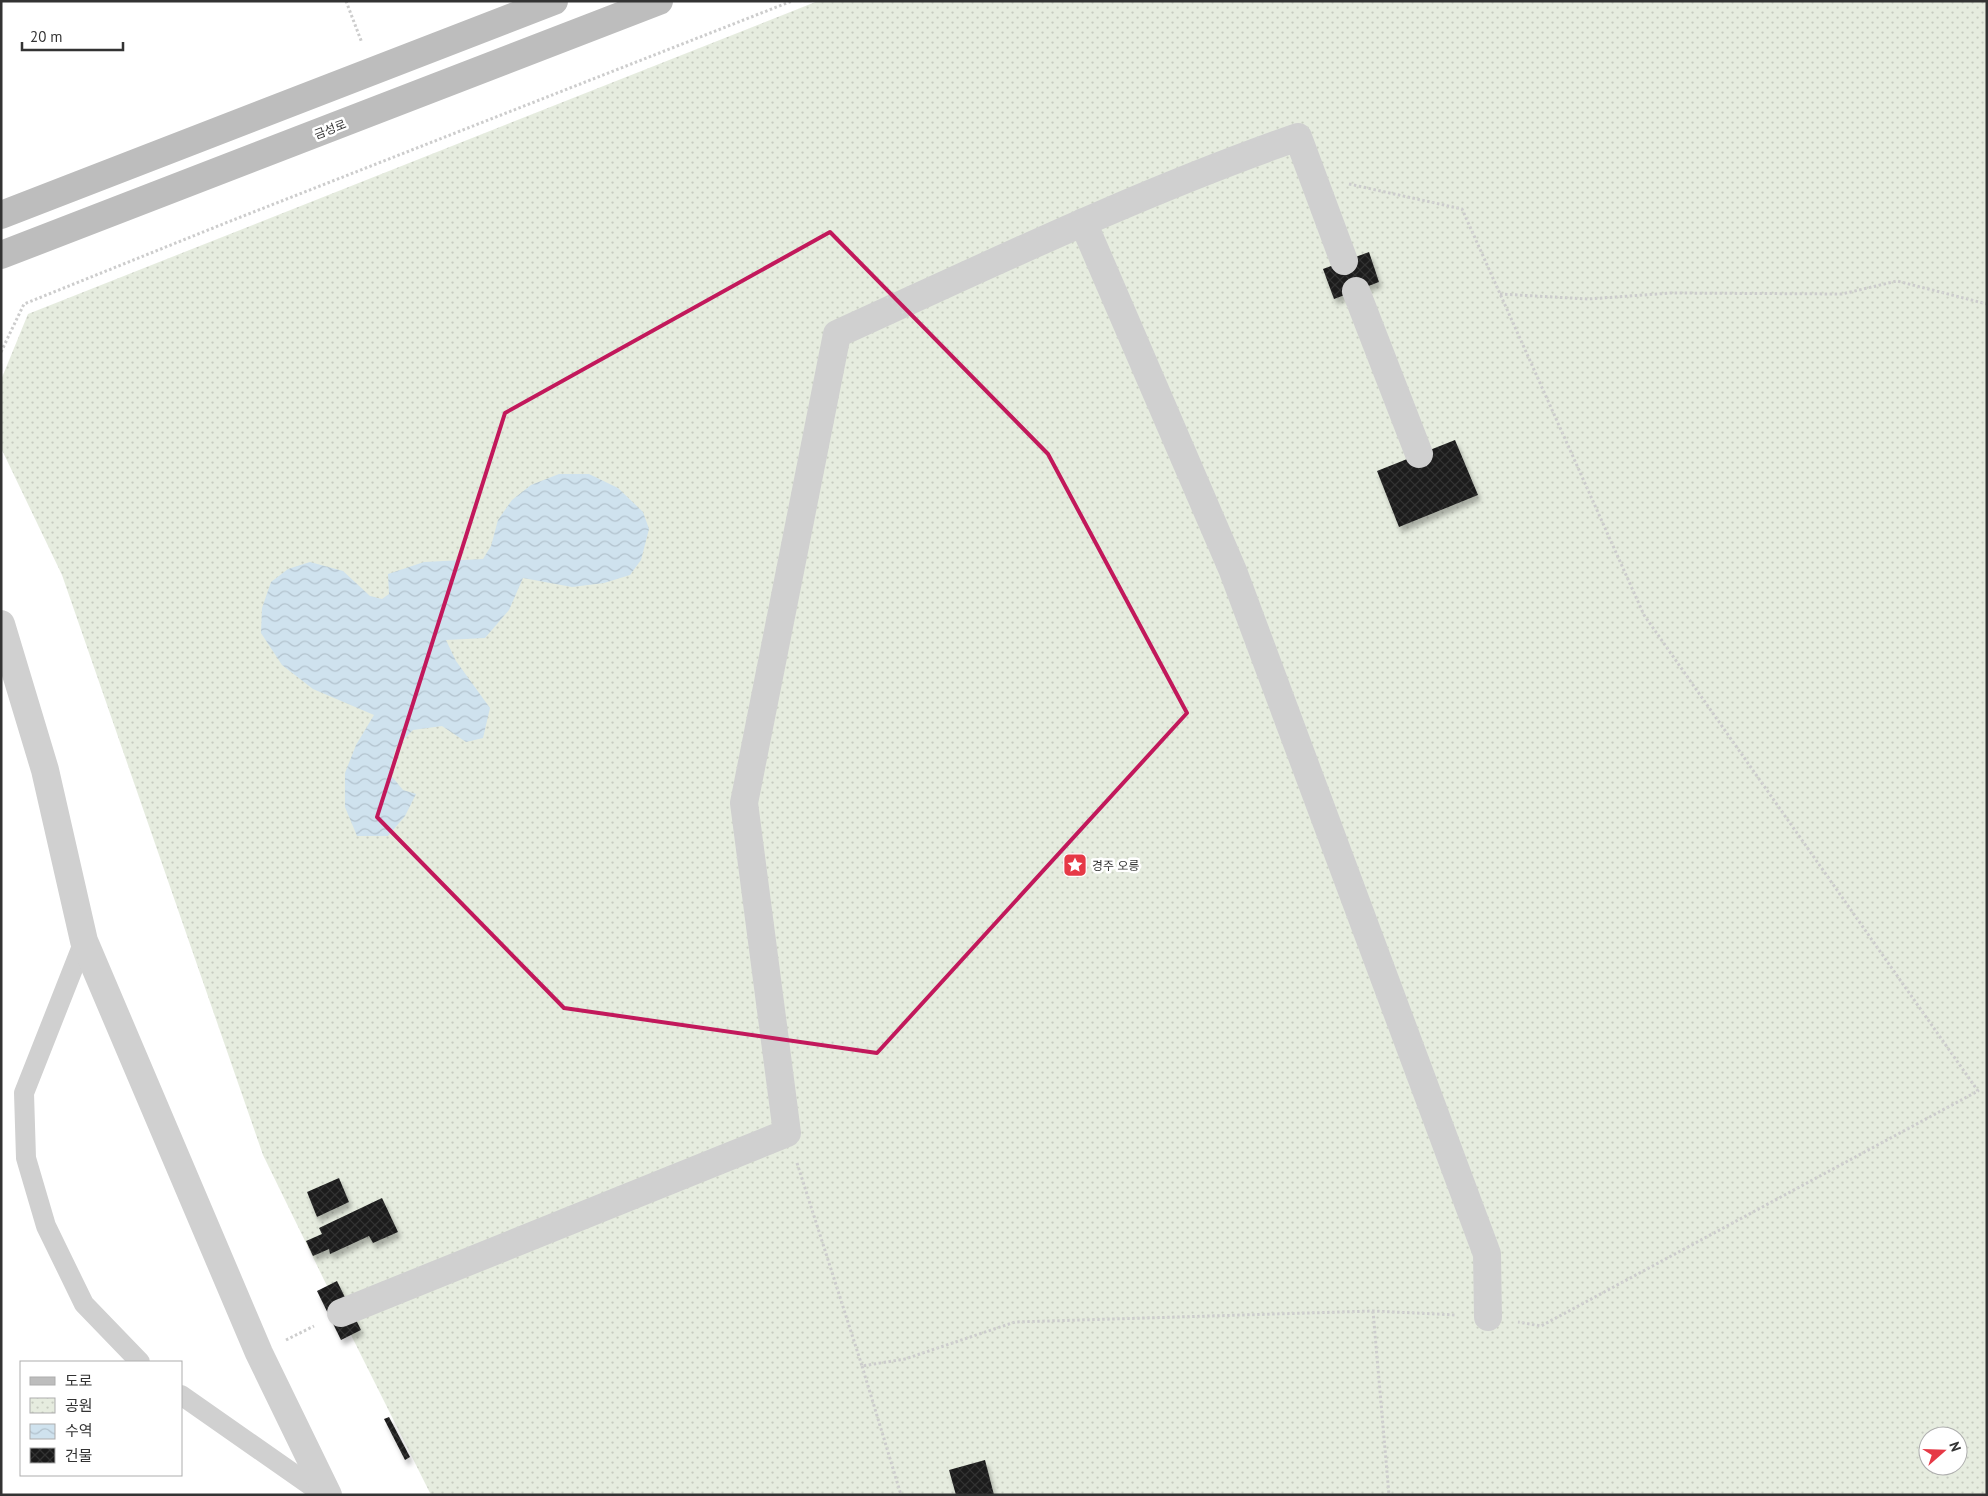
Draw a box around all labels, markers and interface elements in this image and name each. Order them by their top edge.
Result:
scale bar [22,20,124,52]
text: 20 m [30,27,63,46]
street label: 금성로 [312,116,348,142]
place icon: 경주 오릉 [1062,852,1088,878]
place label: 경주 오릉 [1092,858,1139,873]
legend [20,1361,182,1476]
text: 도로 [65,1371,93,1390]
text: 공원 [65,1396,93,1415]
text: 수역 [65,1421,93,1440]
north arrow [1918,1426,1968,1476]
text: N [1945,1439,1965,1454]
text: 건물 [65,1446,93,1465]

